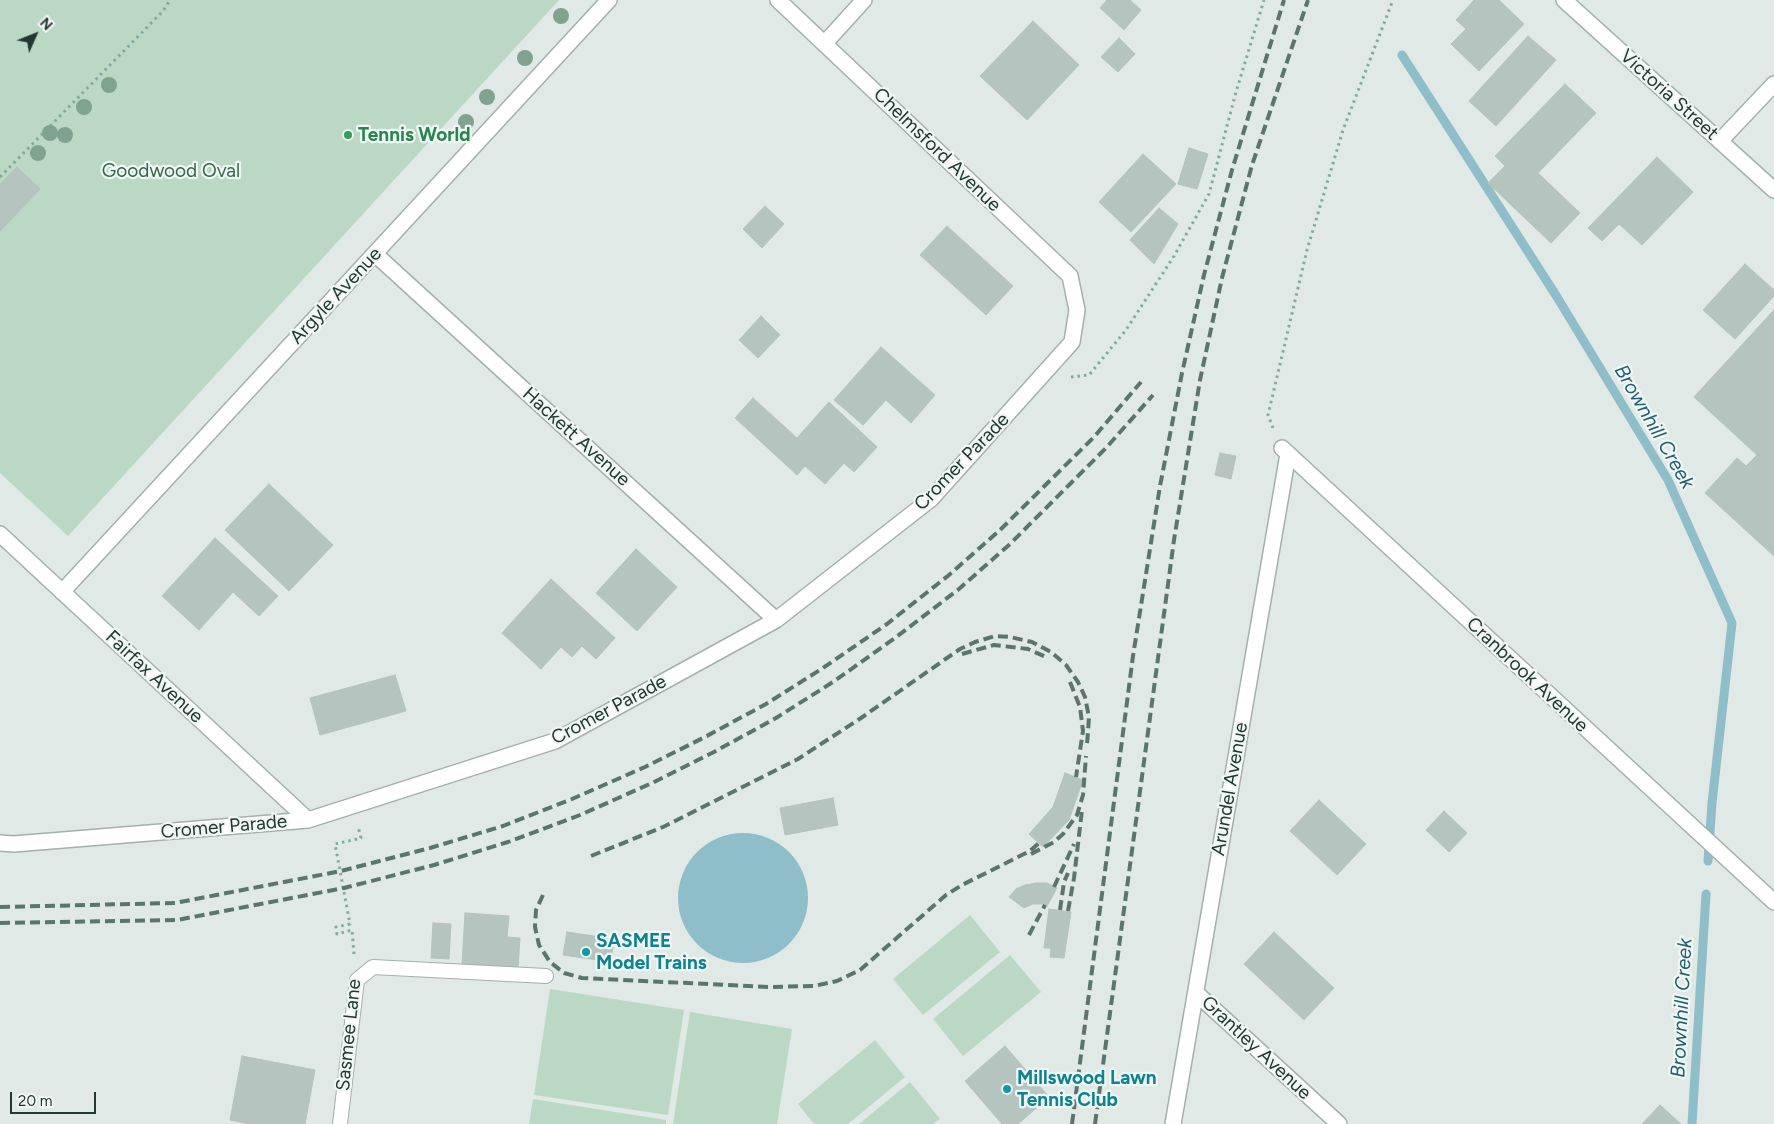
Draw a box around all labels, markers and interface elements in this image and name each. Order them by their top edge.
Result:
north arrow [10,10,60,60]
text: N [36,14,56,34]
street label: Victoria Street [1615,45,1723,145]
street label: Chelmsford Avenue [869,83,1005,217]
place label: Tennis World [358,124,470,146]
marker: Tennis World [342,129,354,141]
park label: Goodwood Oval [102,160,240,182]
street label: Argyle Avenue [285,243,387,349]
water label: Brownhill Creek [1609,361,1699,493]
street label: Hackett Avenue [517,383,635,491]
street label: Cromer Parade [910,408,1014,516]
street label: Cranbrook Avenue [1461,613,1593,737]
street label: Fairfax Avenue [100,626,208,728]
street label: Cromer Parade [548,670,670,750]
street label: Arundel Avenue [1207,720,1253,858]
street label: Cromer Parade [160,810,288,844]
place label: SASMEE Model Trains [596,930,707,974]
water label: Brownhill Creek [1666,938,1698,1078]
marker: SASMEE Model Trains [580,946,592,958]
street label: Sasmee Lane [332,978,366,1092]
street label: Grantley Avenue [1196,991,1316,1105]
place label: Millswood Lawn Tennis Club [1017,1067,1157,1111]
scale bar [12,1082,99,1114]
marker: Millswood Lawn Tennis Club [1001,1083,1013,1095]
text: 20 m [18,1092,52,1110]

